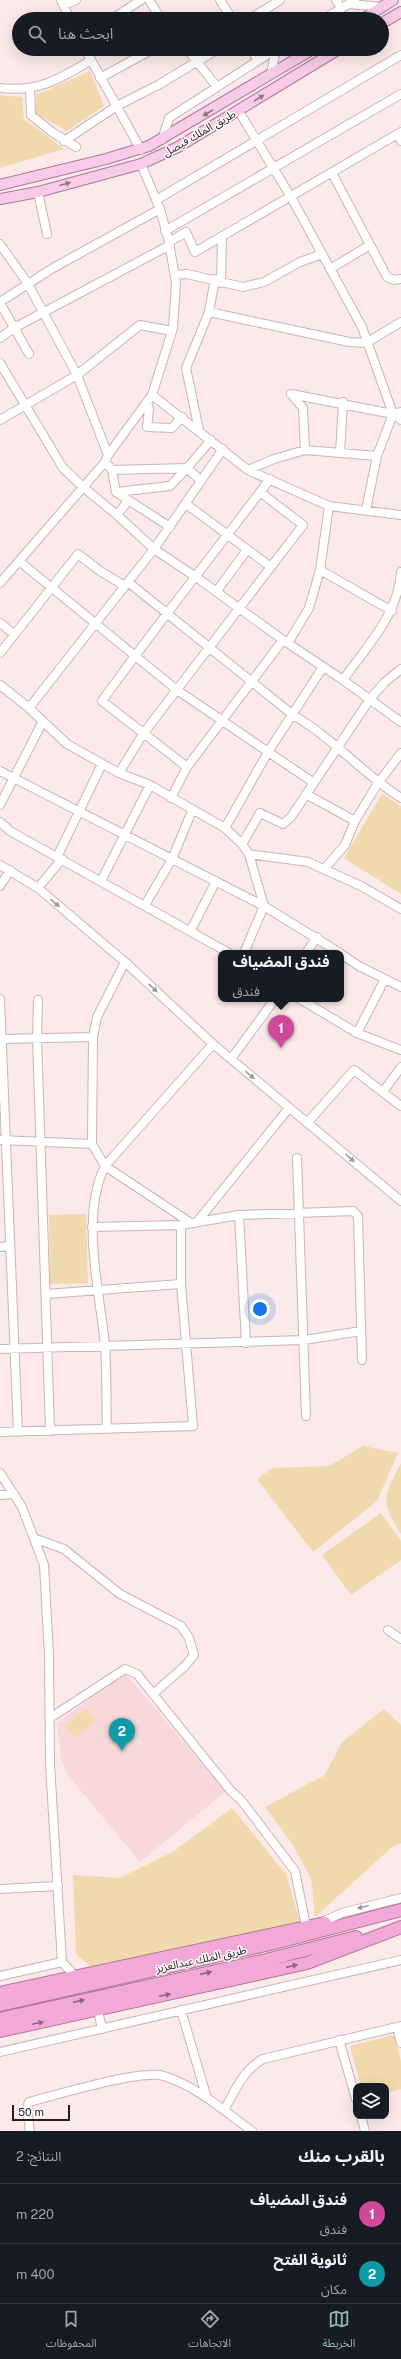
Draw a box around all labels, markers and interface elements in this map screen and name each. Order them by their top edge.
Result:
search box [12,12,389,56]
icon: search [26,23,48,45]
text: ابحث هنا [58,25,113,42]
one-way arrow [253,94,265,101]
street label: طريق الملك فيصل [161,107,238,160]
one-way arrow [202,109,214,116]
one-way arrow [60,181,72,187]
one-way arrow [50,898,61,907]
popup [218,950,344,1002]
text: فندق المضياف [233,953,330,970]
one-way arrow [148,983,158,993]
text: فندق [233,984,260,999]
pin: 1 [268,1015,294,1048]
one-way arrow [245,1070,255,1079]
one-way arrow [344,1154,355,1163]
your location [250,1299,270,1319]
pin: 2 [109,1718,135,1751]
one-way arrow [357,1905,369,1911]
street label: طريق الملك عبدالعزيز [154,1944,248,1976]
one-way arrow [286,1963,298,1969]
one-way arrow [200,1970,212,1976]
one-way arrow [159,1992,171,1998]
one-way arrow [73,1998,85,2004]
one-way arrow [32,2019,44,2025]
map controls [353,2083,389,2119]
button: layers [353,2083,389,2119]
scale bar [12,2103,70,2122]
text: 50 m [18,2106,44,2118]
text: بالقرب منك [298,2146,385,2166]
text: النتائج: 2 [16,2149,61,2164]
text: فندق المضياف [250,2191,347,2208]
text: 220 m [16,2207,54,2222]
text: 1 [369,2207,375,2222]
text: فندق [320,2222,347,2237]
text: ثانوية الفتح [273,2251,347,2268]
text: 400 m [16,2267,54,2282]
text: 2 [368,2267,376,2282]
text: مكان [321,2282,347,2297]
tab: المحفوظات [46,2308,97,2355]
tab: الاتجاهات [188,2308,231,2355]
tab: الخريطة [322,2308,355,2355]

